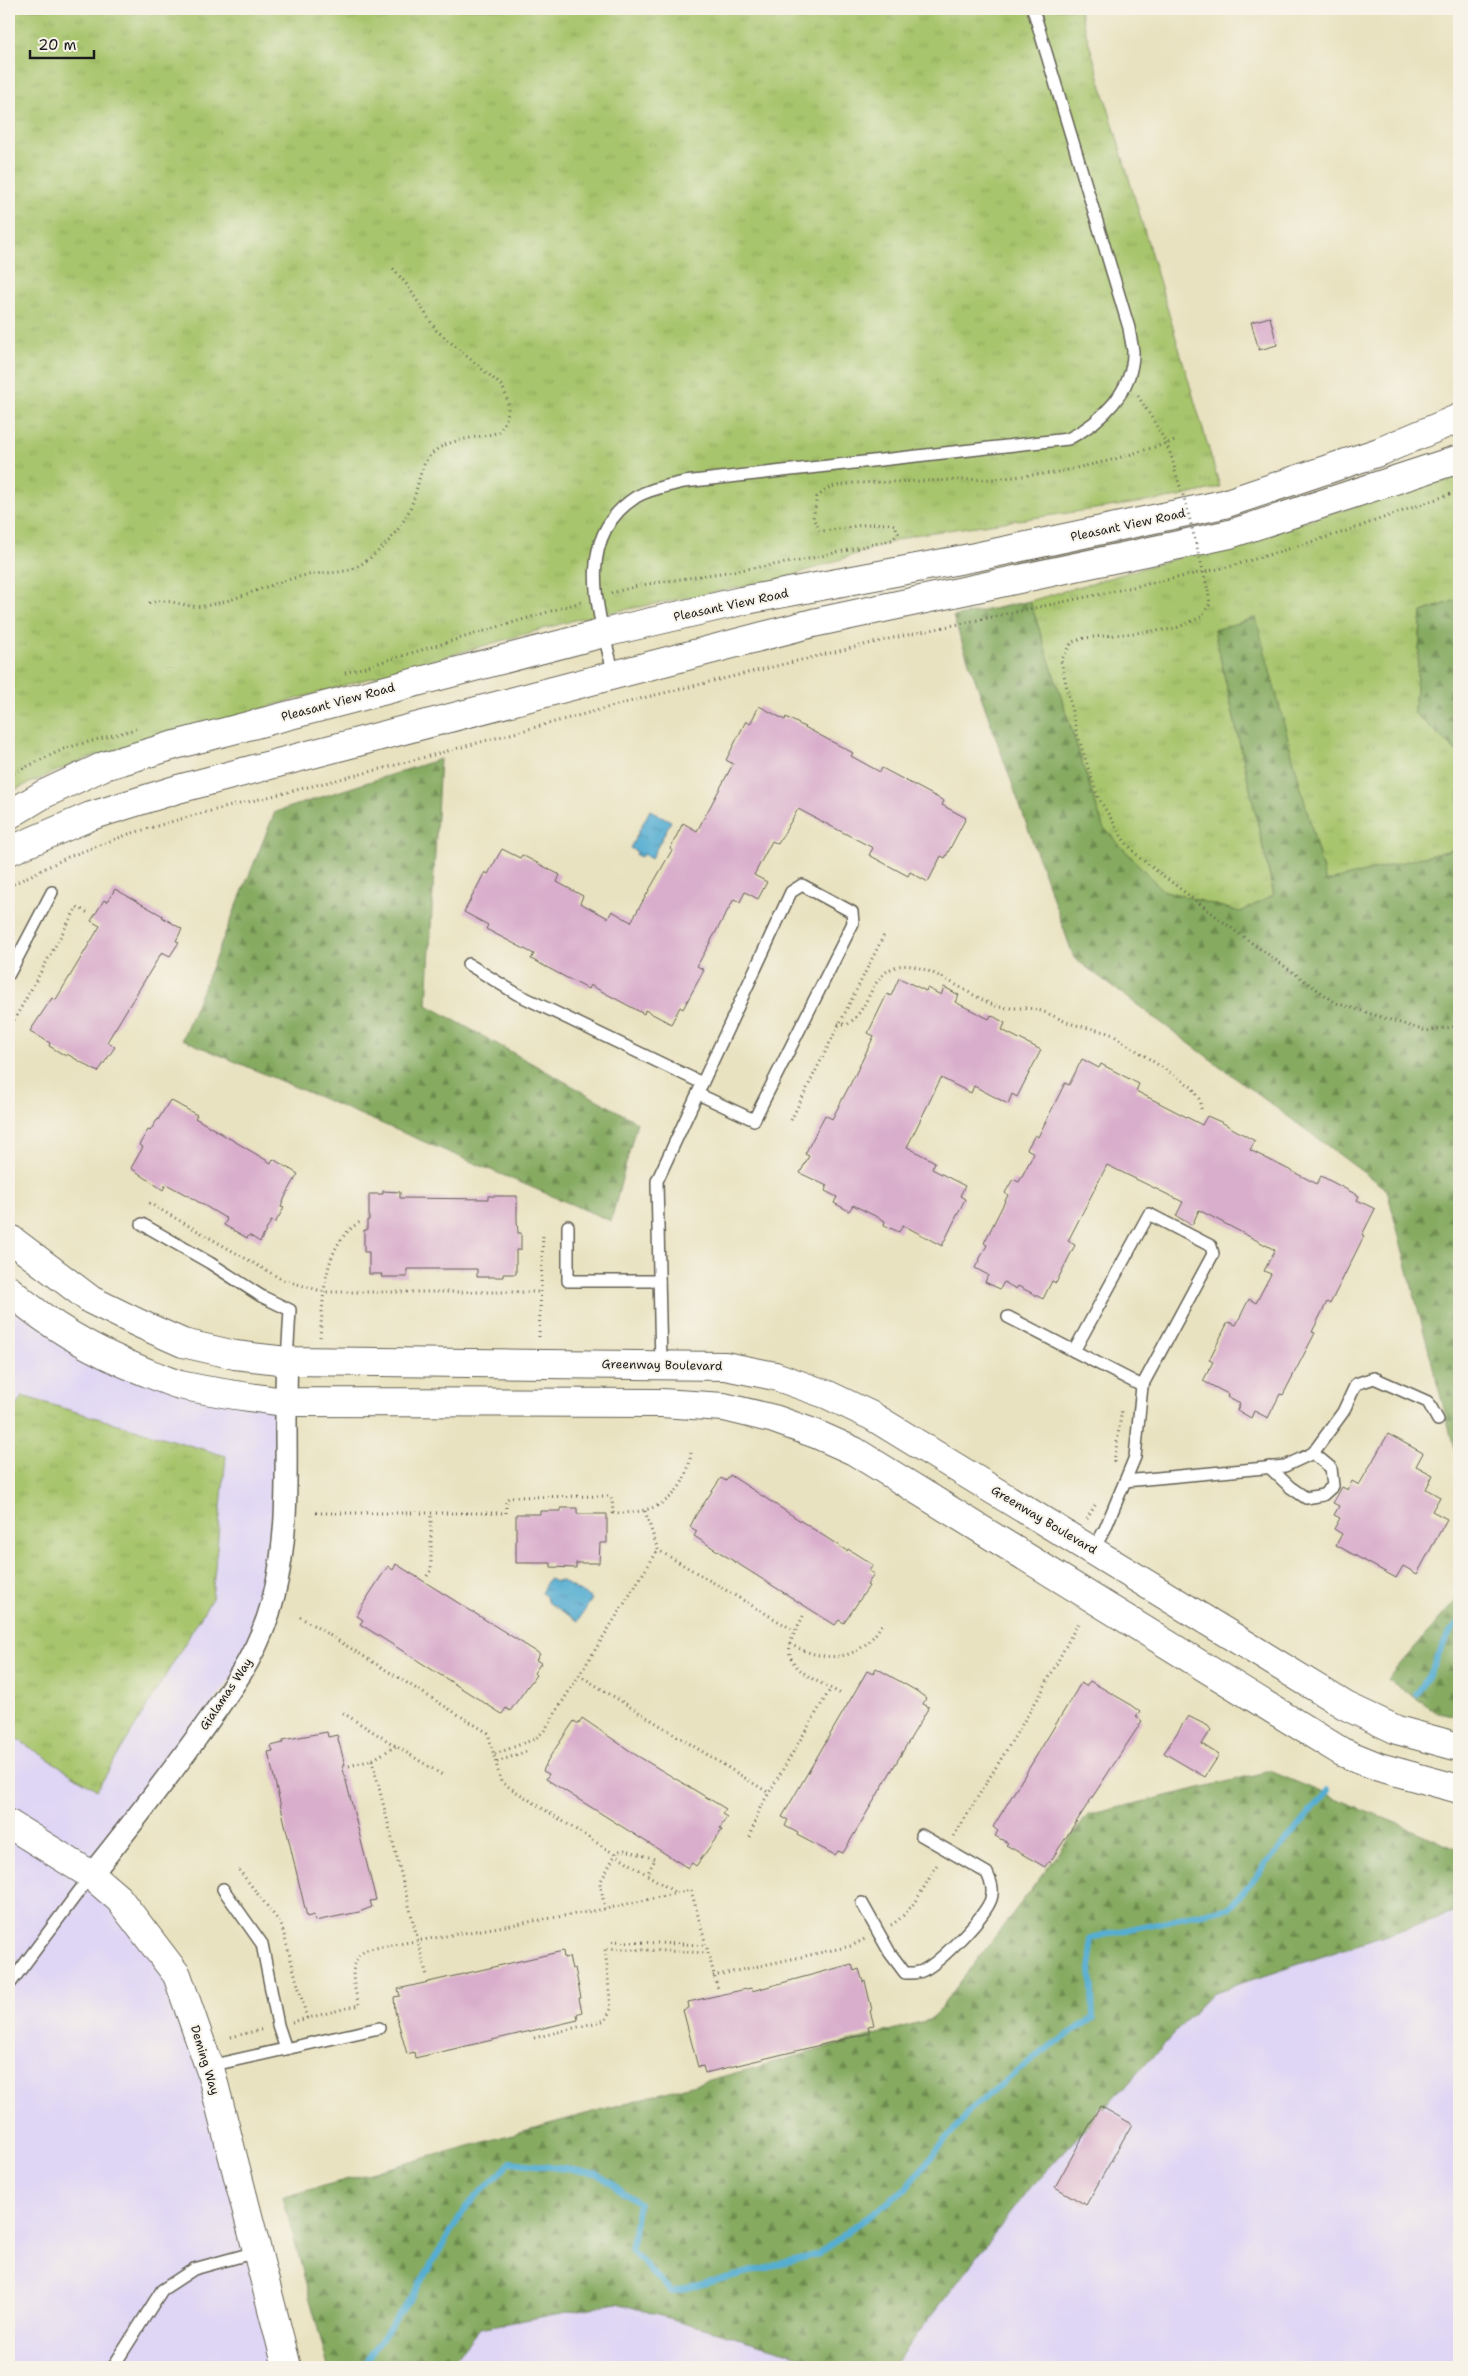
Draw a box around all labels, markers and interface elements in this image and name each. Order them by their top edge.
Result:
scale bar [30,28,94,60]
text: 20 m [38,35,77,55]
street label: Pleasant View Road [1069,505,1187,545]
street label: Pleasant View Road [672,585,790,625]
street label: Pleasant View Road [279,679,397,725]
street label: Greenway Boulevard [601,1356,723,1374]
street label: Greenway Boulevard [988,1482,1100,1558]
street label: Gialamas Way [196,1655,256,1733]
street label: Deming Way [187,2023,223,2097]

